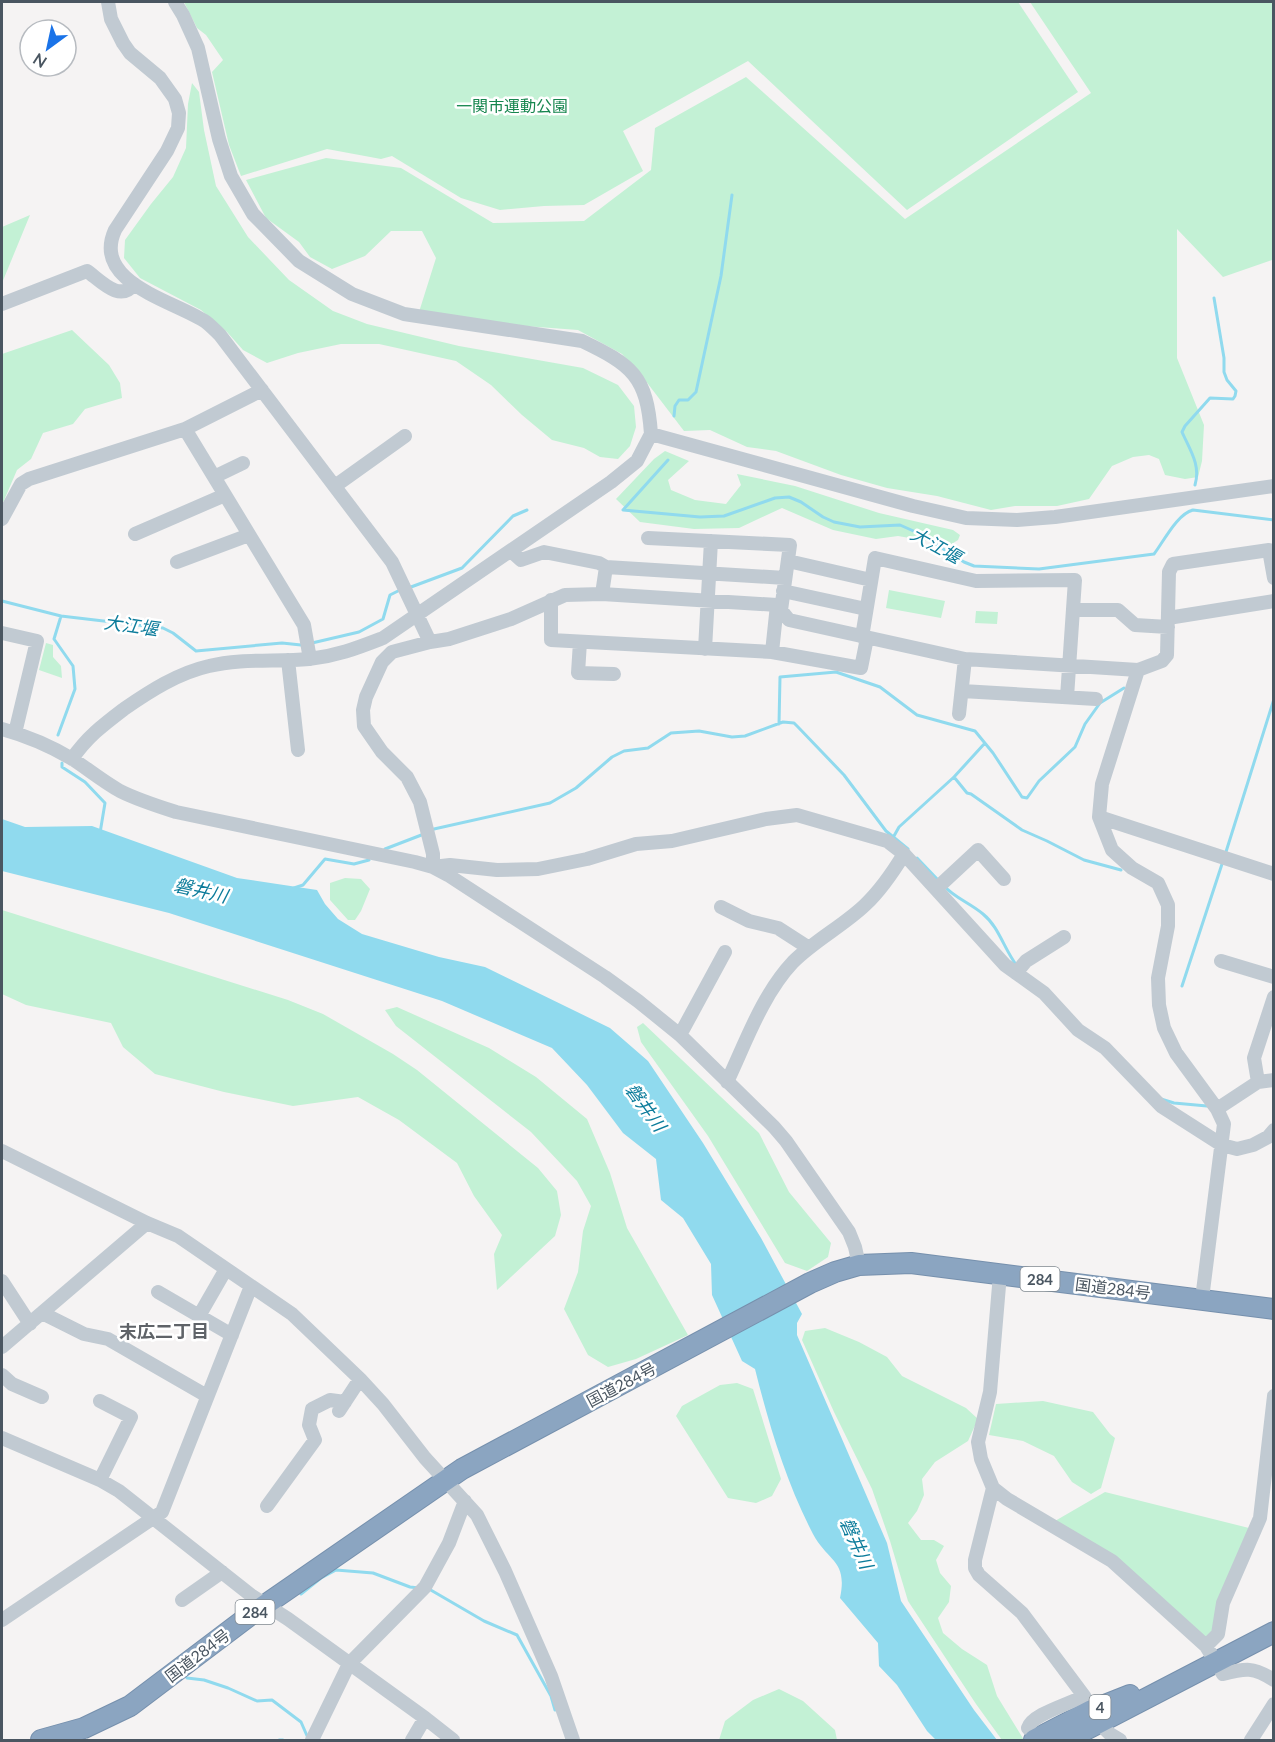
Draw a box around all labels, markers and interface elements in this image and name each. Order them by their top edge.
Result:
north arrow [18,18,78,78]
text: N [29,50,50,72]
park label: 一関市運動公園 [456,96,568,115]
water label: 大江堰 [907,522,968,569]
water label: 大江堰 [103,610,162,640]
water label: 磐井川 [172,873,232,907]
water label: 磐井川 [621,1079,672,1137]
road number: 284 [1020,1267,1060,1291]
street label: 国道284号 [1074,1274,1152,1302]
district label: 末広二丁目 [119,1320,209,1342]
street label: 国道284号 [583,1358,659,1410]
water label: 磐井川 [836,1514,879,1574]
road number: 284 [236,1600,274,1624]
street label: 国道284号 [161,1625,233,1685]
road number: 4 [1090,1695,1110,1719]

